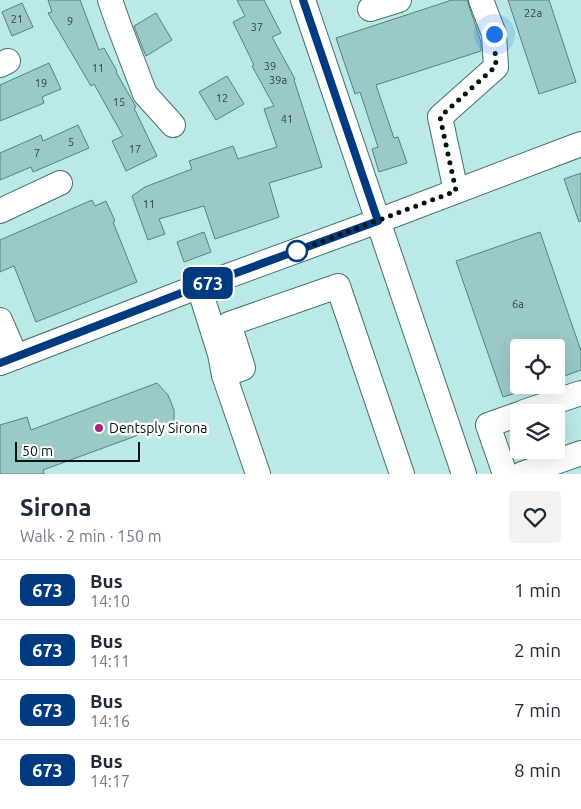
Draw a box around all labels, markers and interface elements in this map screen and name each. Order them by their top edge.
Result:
house number: 22a [524,7,542,19]
house number: 21 [11,13,23,25]
house number: 9 [67,15,73,27]
house number: 37 [251,21,263,33]
your location [482,22,507,47]
house number: 39 [264,60,276,72]
house number: 11 [92,62,104,74]
house number: 39a [269,74,287,86]
house number: 19 [35,77,47,89]
house number: 12 [216,92,228,104]
house number: 15 [113,96,125,108]
house number: 41 [281,113,293,125]
house number: 5 [68,136,74,148]
house number: 17 [129,143,141,155]
house number: 7 [34,147,40,159]
house number: 11 [143,198,155,210]
unlabelled marker [286,240,308,262]
line badge: 673 [179,267,237,299]
text: 673 [193,273,223,293]
house number: 6a [512,298,524,310]
map controls [510,339,565,459]
button: locate [510,339,565,394]
button: layers [510,404,565,459]
place label: Dentsply Sirona [109,420,207,436]
marker: Dentsply Sirona [93,422,105,434]
scale bar [15,439,140,462]
text: 50 m [22,443,53,459]
button: heart [509,491,561,543]
text: Sirona [20,494,92,521]
text: Walk · 2 min · 150 m [20,527,162,545]
text: Bus [90,570,123,592]
text: 1 min [514,579,561,601]
text: 673 [32,580,63,600]
text: 14:10 [90,592,130,610]
text: Bus [90,630,123,652]
text: 2 min [514,639,561,661]
text: 673 [32,640,63,660]
text: 14:11 [90,652,130,670]
text: Bus [90,690,123,712]
text: 7 min [514,699,561,721]
text: 673 [32,700,63,720]
text: 14:16 [90,712,130,730]
text: Bus [90,750,123,772]
text: 8 min [514,759,561,781]
text: 673 [32,760,63,780]
text: 14:17 [90,772,130,790]

